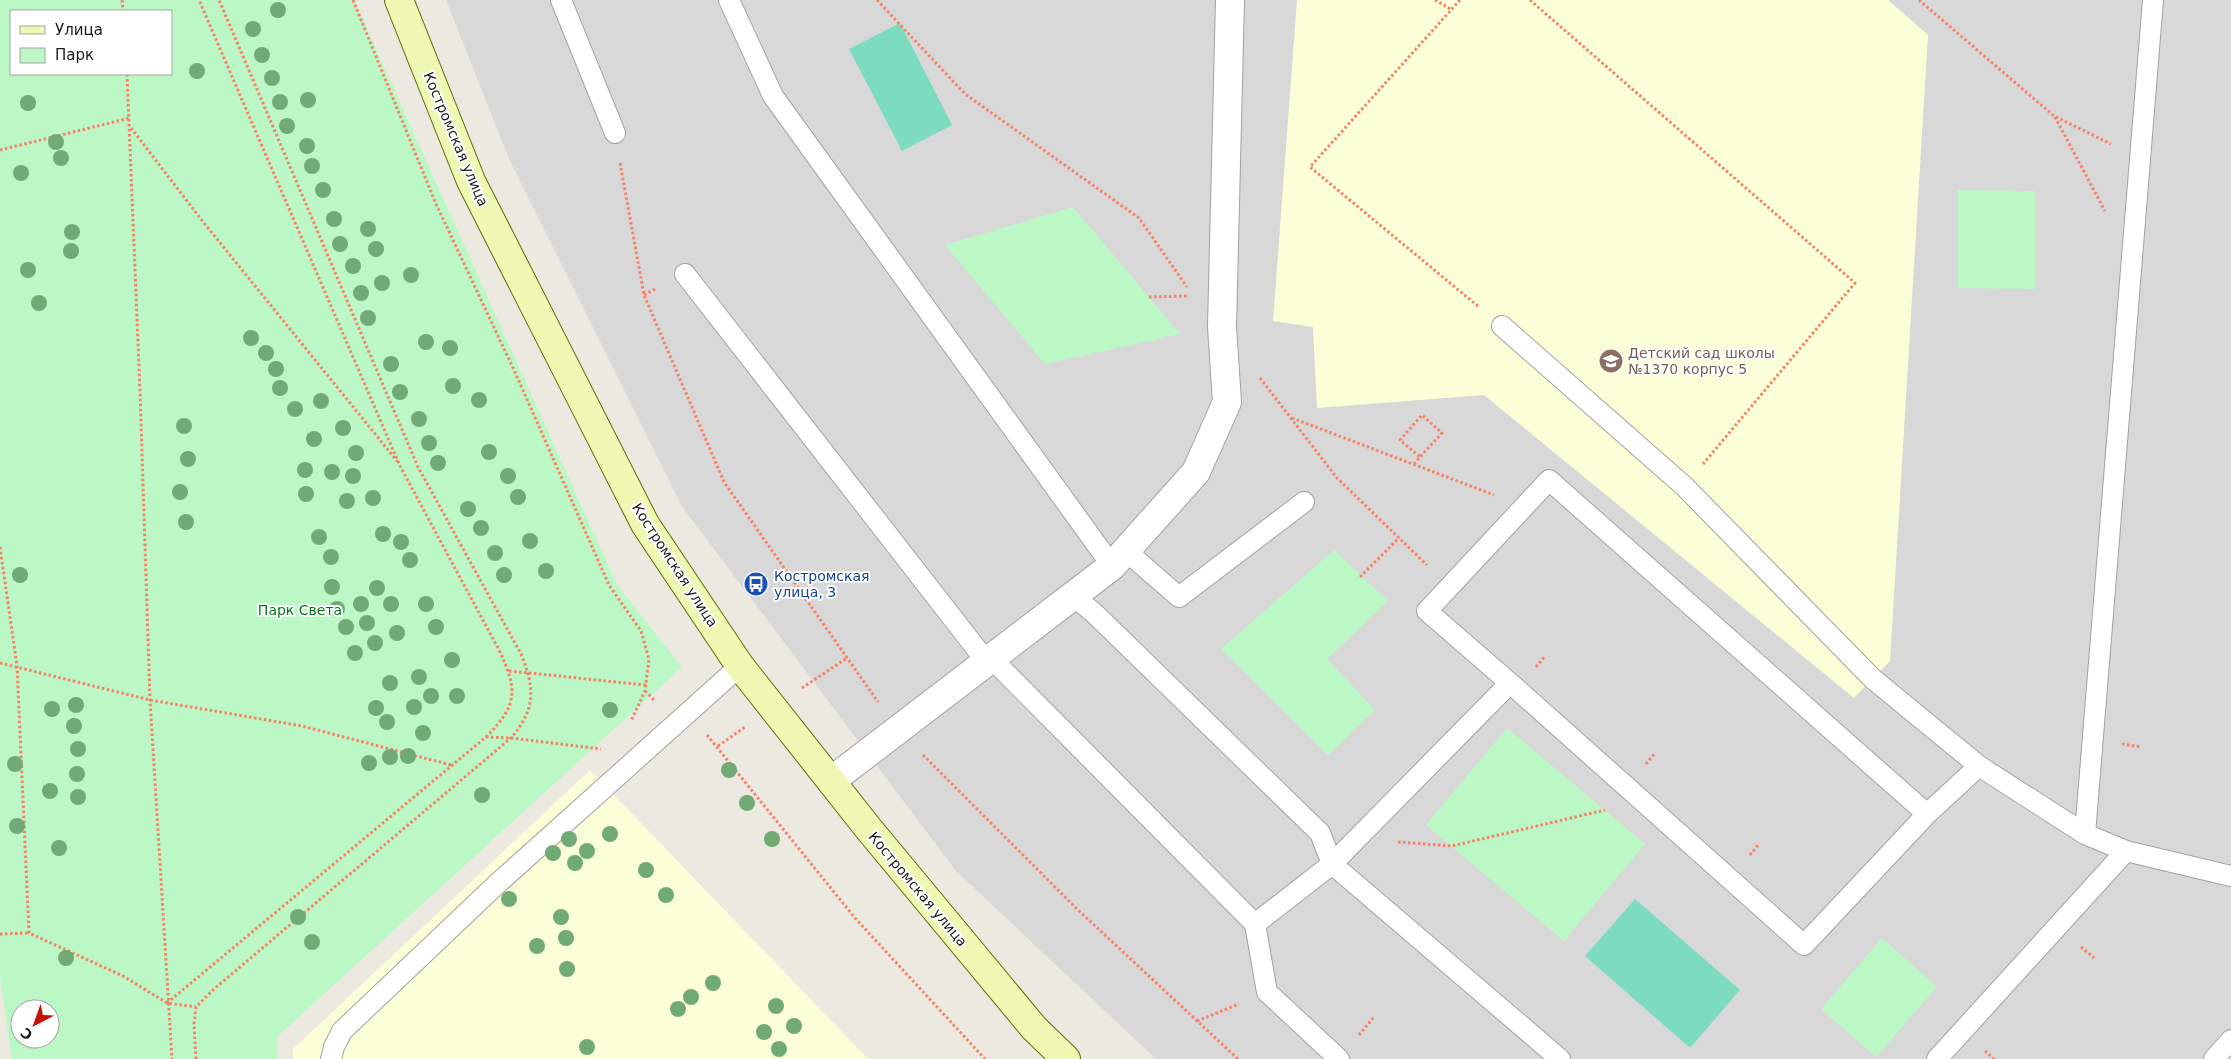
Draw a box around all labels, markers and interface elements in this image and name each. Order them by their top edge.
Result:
legend [10,10,172,75]
text: Улица [55,21,103,39]
text: Парк [55,46,94,64]
street label: Костромская улица [420,69,492,209]
place label: Детский сад школы №1370 корпус 5 [1628,345,1775,377]
school or university icon: Детский сад школы №1370 корпус 5 [1598,348,1624,374]
street label: Костромская улица [629,500,721,630]
place label: Костромская улица, 3 [774,568,870,600]
bus stop icon: Костромская улица, 3 [743,571,769,597]
park label: Парк Света [258,602,342,618]
street label: Костромская улица [865,829,971,949]
north arrow [10,999,60,1049]
text: С [17,1024,36,1043]

